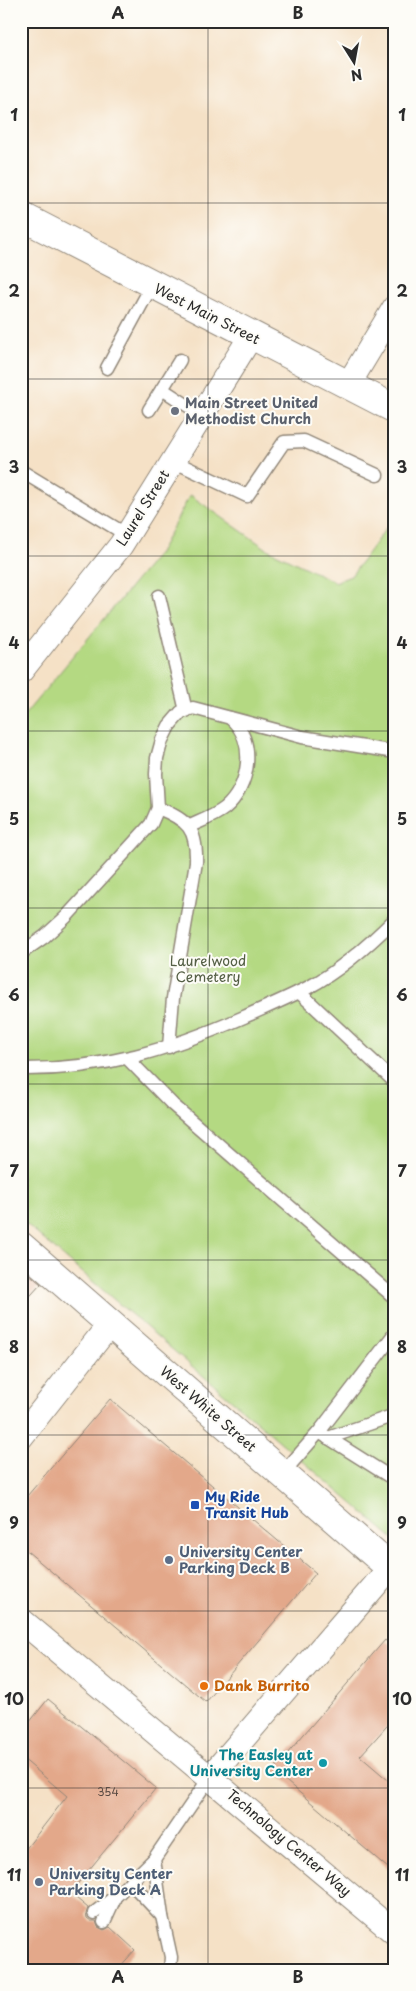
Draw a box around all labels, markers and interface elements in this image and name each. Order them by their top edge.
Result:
text: A [112,0,125,24]
text: B [293,0,304,24]
north arrow [328,38,378,88]
text: N [349,64,364,87]
text: 1 [10,102,18,126]
text: 1 [398,102,406,126]
text: 2 [8,278,20,302]
street label: West Main Street [151,278,264,349]
text: 2 [396,278,408,302]
place label: Main Street United Methodist Church [185,392,318,429]
marker: Main Street United Methodist Church [169,405,181,417]
text: 3 [9,454,19,478]
text: 3 [397,454,407,478]
street label: Laurel Street [111,465,175,550]
text: 4 [9,630,20,654]
text: 4 [397,630,408,654]
text: 5 [9,806,19,830]
text: 5 [397,806,407,830]
park label: Laurelwood Cemetery [170,950,246,987]
text: 6 [8,982,20,1006]
text: 6 [396,982,408,1006]
text: 7 [9,1158,19,1182]
text: 7 [397,1158,407,1182]
text: 8 [9,1334,19,1358]
text: 8 [397,1334,407,1358]
street label: West White Street [155,1361,261,1457]
place label: My Ride Transit Hub [205,1486,289,1523]
marker: My Ride Transit Hub [189,1499,201,1511]
text: 9 [9,1510,19,1534]
text: 9 [397,1510,407,1534]
place label: University Center Parking Deck B [179,1541,303,1578]
marker: University Center Parking Deck B [163,1554,175,1566]
place label: Dank Burrito [214,1675,310,1696]
marker: Dank Burrito [198,1680,210,1692]
text: 10 [4,1686,24,1710]
text: 10 [392,1686,412,1710]
place label: The Easley at University Center [189,1744,314,1781]
marker: The Easley at University Center [317,1757,329,1769]
house number: 354 [97,1783,119,1800]
street label: Technology Center Way [222,1784,356,1901]
text: 11 [7,1862,21,1886]
text: 11 [395,1862,409,1886]
place label: University Center Parking Deck A [49,1863,173,1900]
marker: University Center Parking Deck A [33,1876,45,1888]
text: A [112,1964,125,1988]
text: B [293,1964,304,1988]

